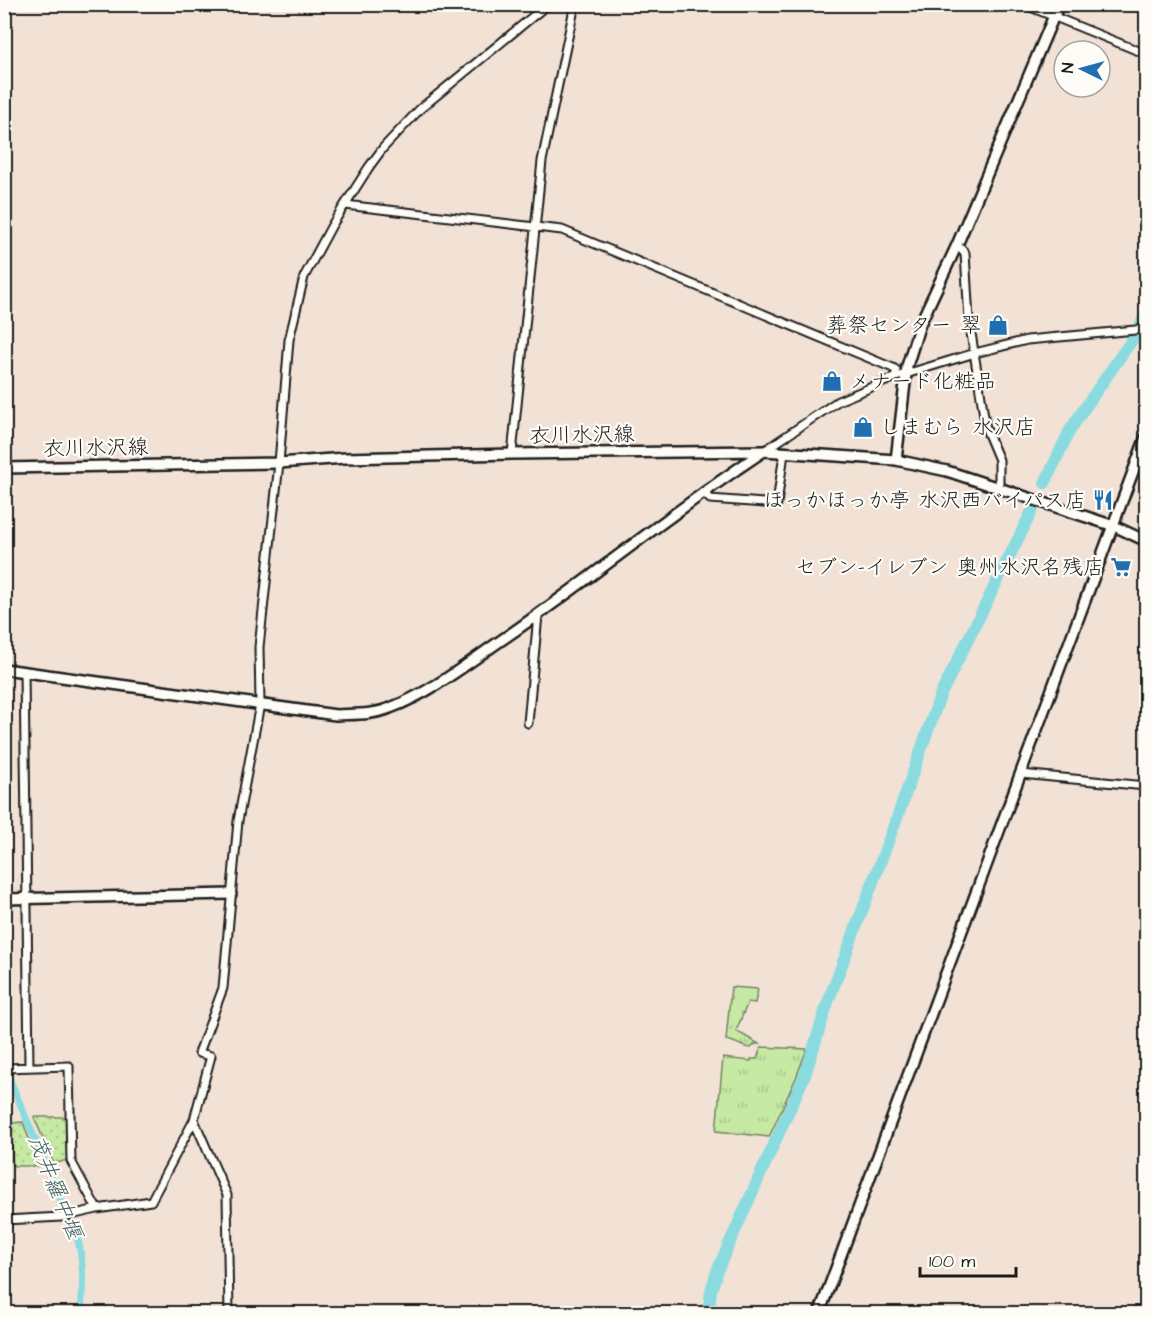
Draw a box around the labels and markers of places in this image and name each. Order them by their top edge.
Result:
place label: 葬祭センター 翠 [826,311,981,340]
shop icon: 葬祭センター 翠 [986,313,1010,337]
place label: メナード化粧品 [849,367,996,396]
shop icon: メナード化粧品 [820,369,844,393]
place label: しまむら 水沢店 [880,413,1035,442]
shop icon: しまむら 水沢店 [851,415,875,439]
place label: ほっかほっか亭 水沢西バイパス店 [763,486,1086,515]
restaurant icon: ほっかほっか亭 水沢西バイパス店 [1091,488,1115,512]
place label: セブン-イレブン 奥州水沢名残店 [795,553,1104,582]
supermarket icon: セブン-イレブン 奥州水沢名残店 [1109,555,1133,579]

